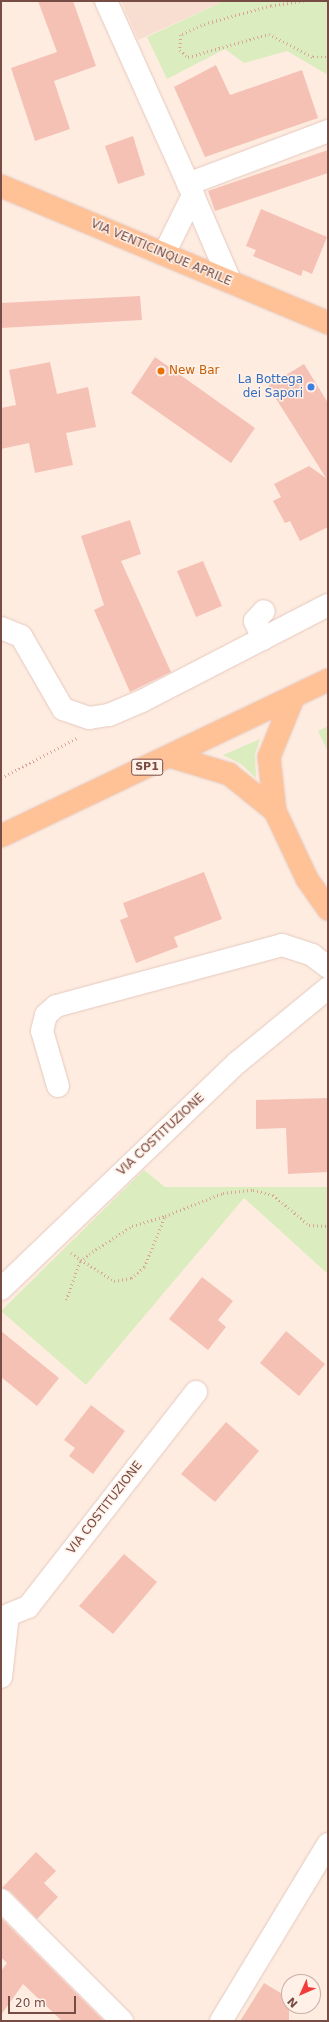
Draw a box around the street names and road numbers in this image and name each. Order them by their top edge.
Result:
street label: VIA VENTICINQUE APRILE [88,217,234,289]
road number: SP1 [131,758,163,776]
street label: VIA COSTITUZIONE [114,1091,208,1179]
street label: VIA COSTITUZIONE [64,1459,146,1557]

